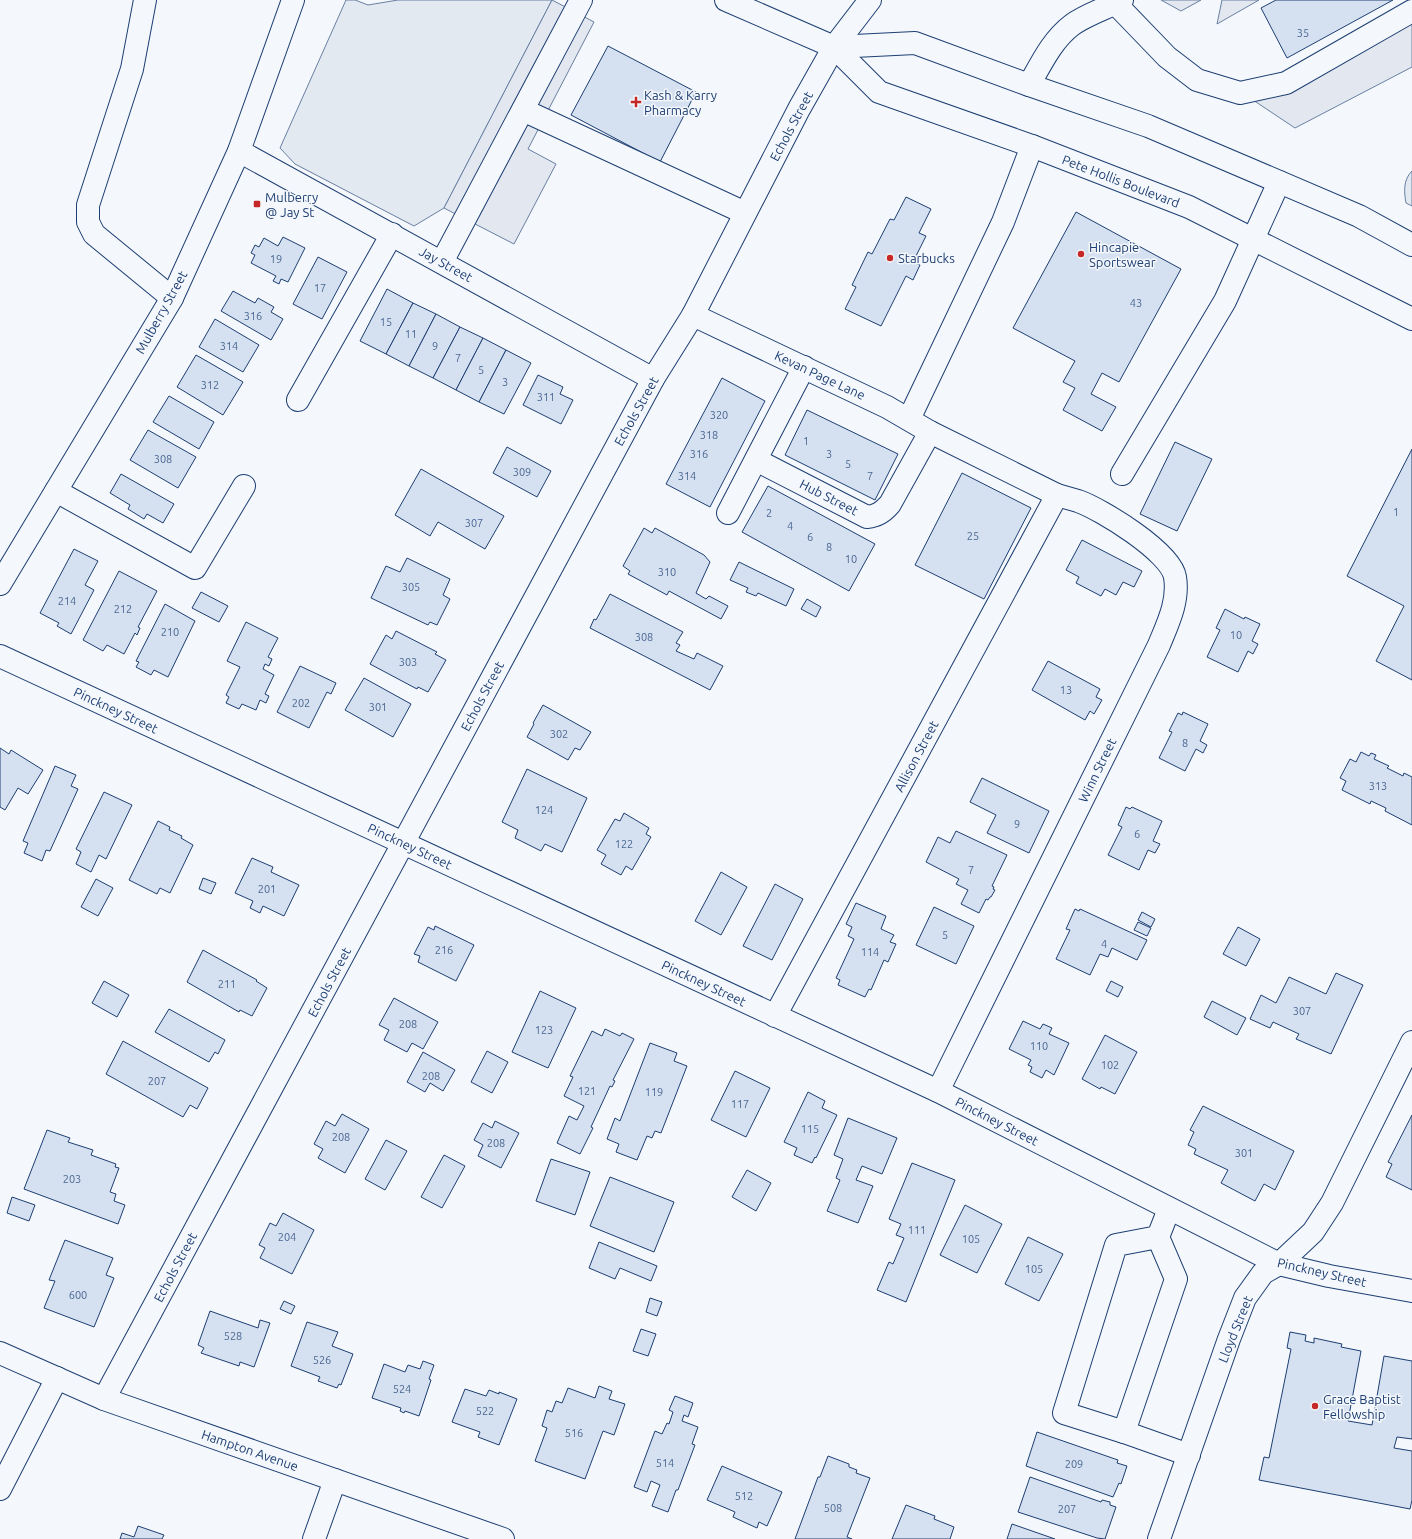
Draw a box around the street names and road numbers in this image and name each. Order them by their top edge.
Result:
street label: Echols Street [767,89,815,163]
street label: Pete Hollis Boulevard [1060,152,1182,210]
street label: Jay Street [417,244,475,284]
street label: Mulberry Street [132,268,190,356]
street label: Kevan Page Lane [773,348,867,402]
street label: Echols Street [611,374,661,448]
street label: Hub Street [798,476,860,518]
street label: Echols Street [458,659,506,733]
street label: Pinckney Street [72,684,160,736]
street label: Allison Street [891,718,941,794]
street label: Winn Street [1075,736,1119,804]
street label: Pinckney Street [366,820,454,872]
street label: Echols Street [305,945,353,1019]
street label: Pinckney Street [660,957,748,1009]
street label: Pinckney Street [953,1094,1041,1148]
street label: Echols Street [151,1230,199,1304]
street label: Pinckney Street [1276,1255,1368,1289]
street label: Lloyd Street [1215,1294,1255,1364]
street label: Hampton Avenue [200,1427,300,1473]

